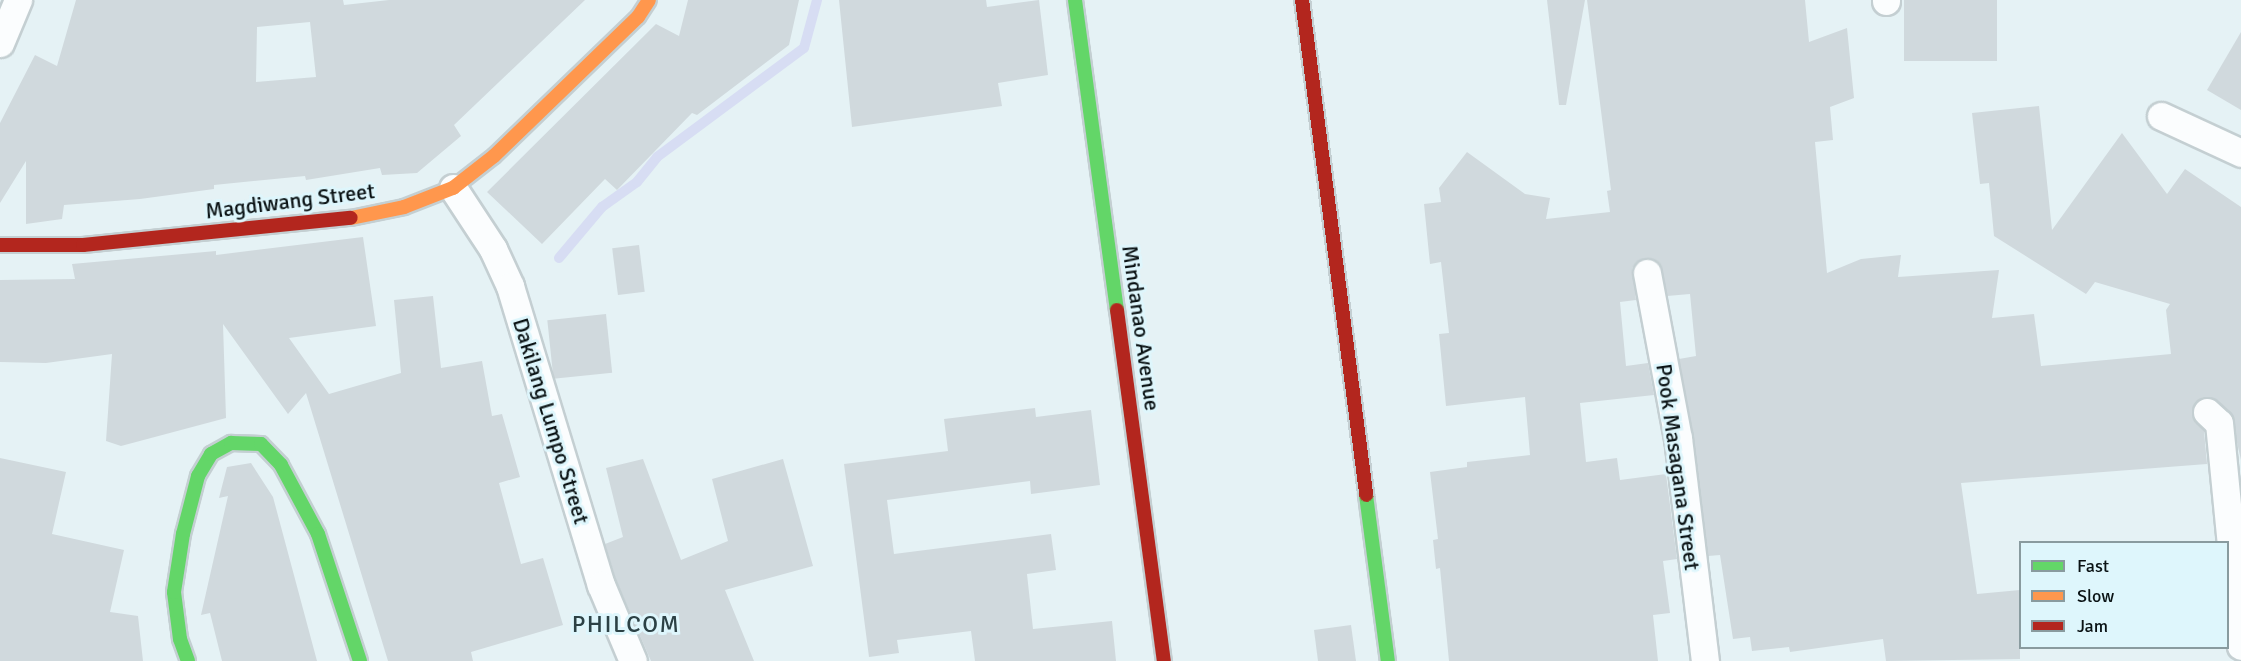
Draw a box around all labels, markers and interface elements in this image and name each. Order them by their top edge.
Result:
street label: Magdiwang Street [204,178,376,224]
street label: Mindanao Avenue [1116,244,1166,412]
street label: Dakilang Lumpo Street [507,315,595,527]
street label: Pook Masagana Street [1650,362,1706,572]
legend [2019,541,2229,649]
text: Fast [2077,555,2109,577]
text: Slow [2077,585,2114,607]
district label: PHILCOM [572,611,680,639]
text: Jam [2077,615,2108,637]

